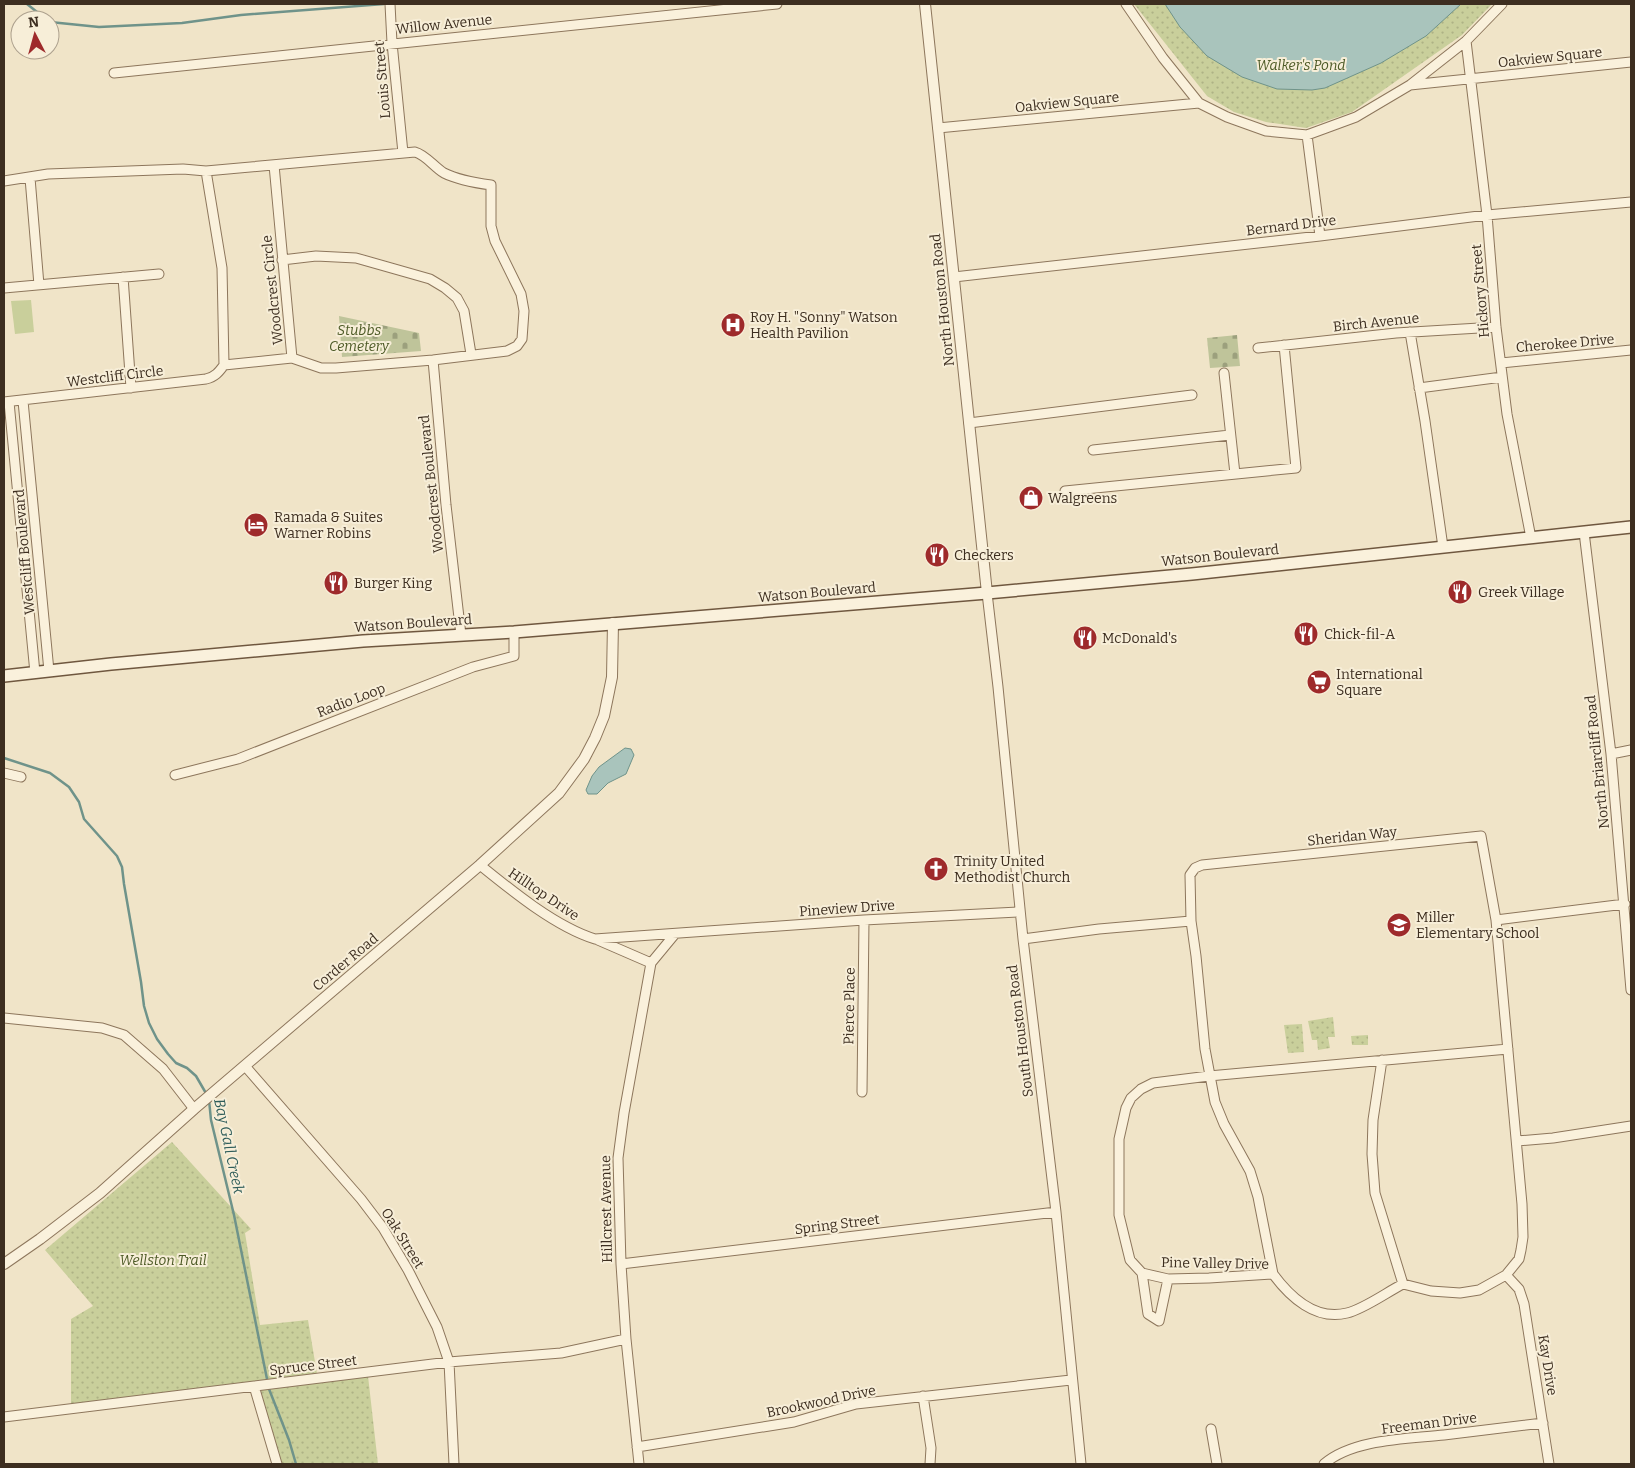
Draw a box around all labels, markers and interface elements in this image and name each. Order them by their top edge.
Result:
north arrow [10,10,60,60]
street label: Willow Avenue [395,11,493,38]
text: N [27,14,40,32]
street label: Louis Street [371,41,394,119]
street label: Oakview Square [1497,44,1603,71]
park label: Walker's Pond [1256,57,1346,74]
street label: Oakview Square [1014,89,1120,116]
street label: Bernard Drive [1245,212,1337,239]
street label: North Houston Road [927,233,958,367]
street label: Woodcrest Circle [258,234,287,346]
street label: Hickory Street [1468,243,1493,338]
place label: Roy H. "Sonny" Watson Health Pavilion [750,309,898,342]
street label: Birch Avenue [1332,310,1420,335]
hospital icon: Roy H. "Sonny" Watson Health Pavilion [720,312,746,338]
park label: Stubbs Cemetery [329,322,390,355]
street label: Cherokee Drive [1515,331,1615,356]
street label: Westcliff Circle [66,362,164,391]
street label: Woodcrest Boulevard [416,414,447,554]
shop icon: Walgreens [1018,485,1044,511]
street label: Westcliff Boulevard [11,488,38,615]
place label: Walgreens [1048,490,1117,507]
place label: Ramada & Suites Warner Robins [274,509,383,542]
hotel icon: Ramada & Suites Warner Robins [243,512,269,538]
street label: Watson Boulevard [1160,541,1280,570]
restaurant icon: Checkers [924,542,950,568]
place label: Checkers [954,547,1014,564]
restaurant icon: Burger King [323,570,349,596]
place label: Burger King [354,575,432,592]
street label: Watson Boulevard [757,579,877,606]
restaurant icon: Greek Village [1447,579,1473,605]
place label: Greek Village [1478,584,1564,601]
street label: Watson Boulevard [354,611,473,636]
restaurant icon: Chick-fil-A [1293,621,1319,647]
restaurant icon: McDonald's [1072,625,1098,651]
place label: Chick-fil-A [1324,626,1395,643]
place label: McDonald's [1102,630,1177,647]
place label: International Square [1336,666,1423,699]
supermarket icon: International Square [1306,669,1332,695]
street label: Radio Loop [315,680,388,721]
street label: North Briarcliff Road [1582,694,1613,830]
street label: Sheridan Way [1306,823,1398,850]
place label: Trinity United Methodist Church [954,853,1070,886]
church icon: Trinity United Methodist Church [923,856,949,882]
street label: Hilltop Drive [505,864,582,924]
street label: Pineview Drive [799,897,896,920]
place label: Miller Elementary School [1416,909,1539,942]
school or university icon: Miller Elementary School [1386,912,1412,938]
street label: Corder Road [309,930,382,995]
street label: South Houston Road [1004,964,1037,1098]
street label: Pierce Place [840,967,859,1045]
water label: Bay Gall Creek [210,1097,248,1196]
street label: Hillcrest Avenue [597,1155,616,1263]
street label: Oak Street [377,1205,428,1272]
street label: Spring Street [794,1211,881,1238]
park label: Wellston Trail [119,1252,207,1269]
street label: Pine Valley Drive [1161,1254,1269,1273]
street label: Kay Drive [1534,1333,1561,1397]
street label: Spruce Street [268,1352,358,1379]
street label: Brookwood Drive [765,1382,877,1421]
street label: Freeman Drive [1380,1409,1478,1438]

